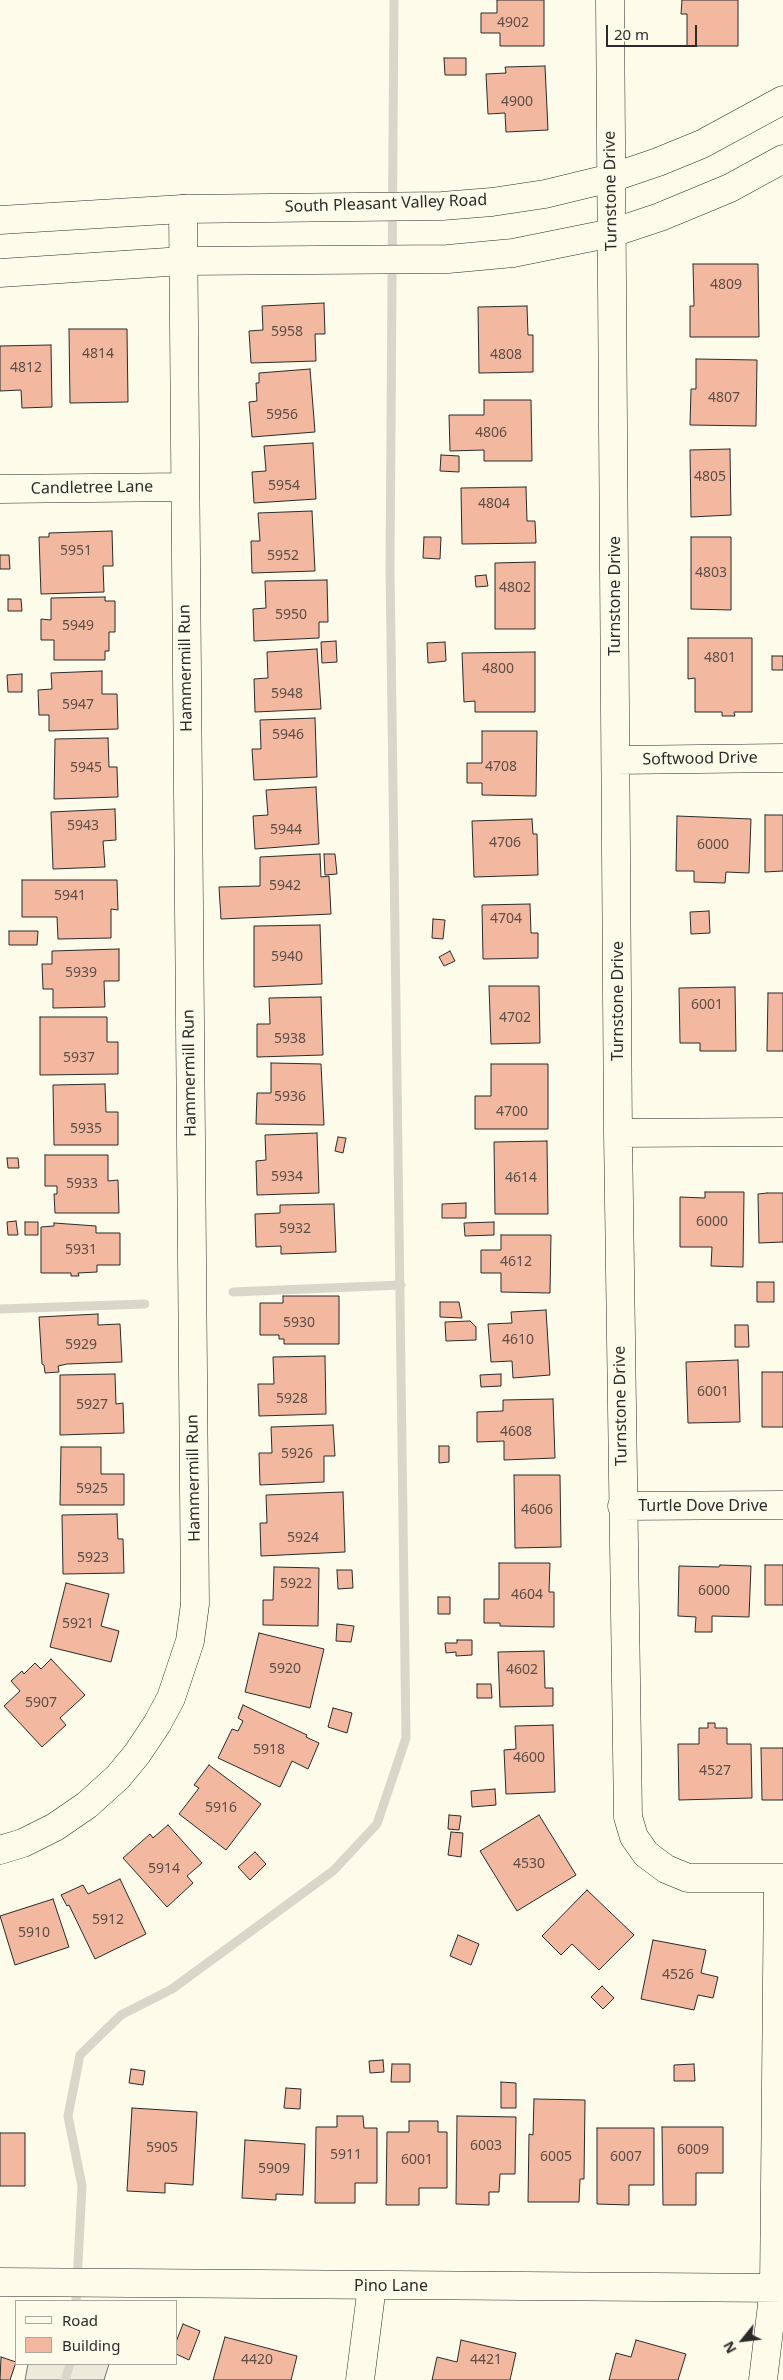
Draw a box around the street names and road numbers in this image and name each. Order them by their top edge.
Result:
street label: Turnstone Drive [600,131,622,251]
street label: South Pleasant Valley Road [285,191,487,217]
street label: Candletree Lane [31,477,153,499]
street label: Turnstone Drive [605,536,625,656]
street label: Hammermill Run [175,604,197,732]
street label: Softwood Drive [642,748,758,770]
street label: Turnstone Drive [608,941,628,1061]
street label: Hammermill Run [179,1009,201,1137]
street label: Turnstone Drive [610,1346,632,1466]
street label: Hammermill Run [183,1414,205,1542]
street label: Turtle Dove Drive [638,1496,768,1516]
street label: Pino Lane [354,2276,428,2296]

